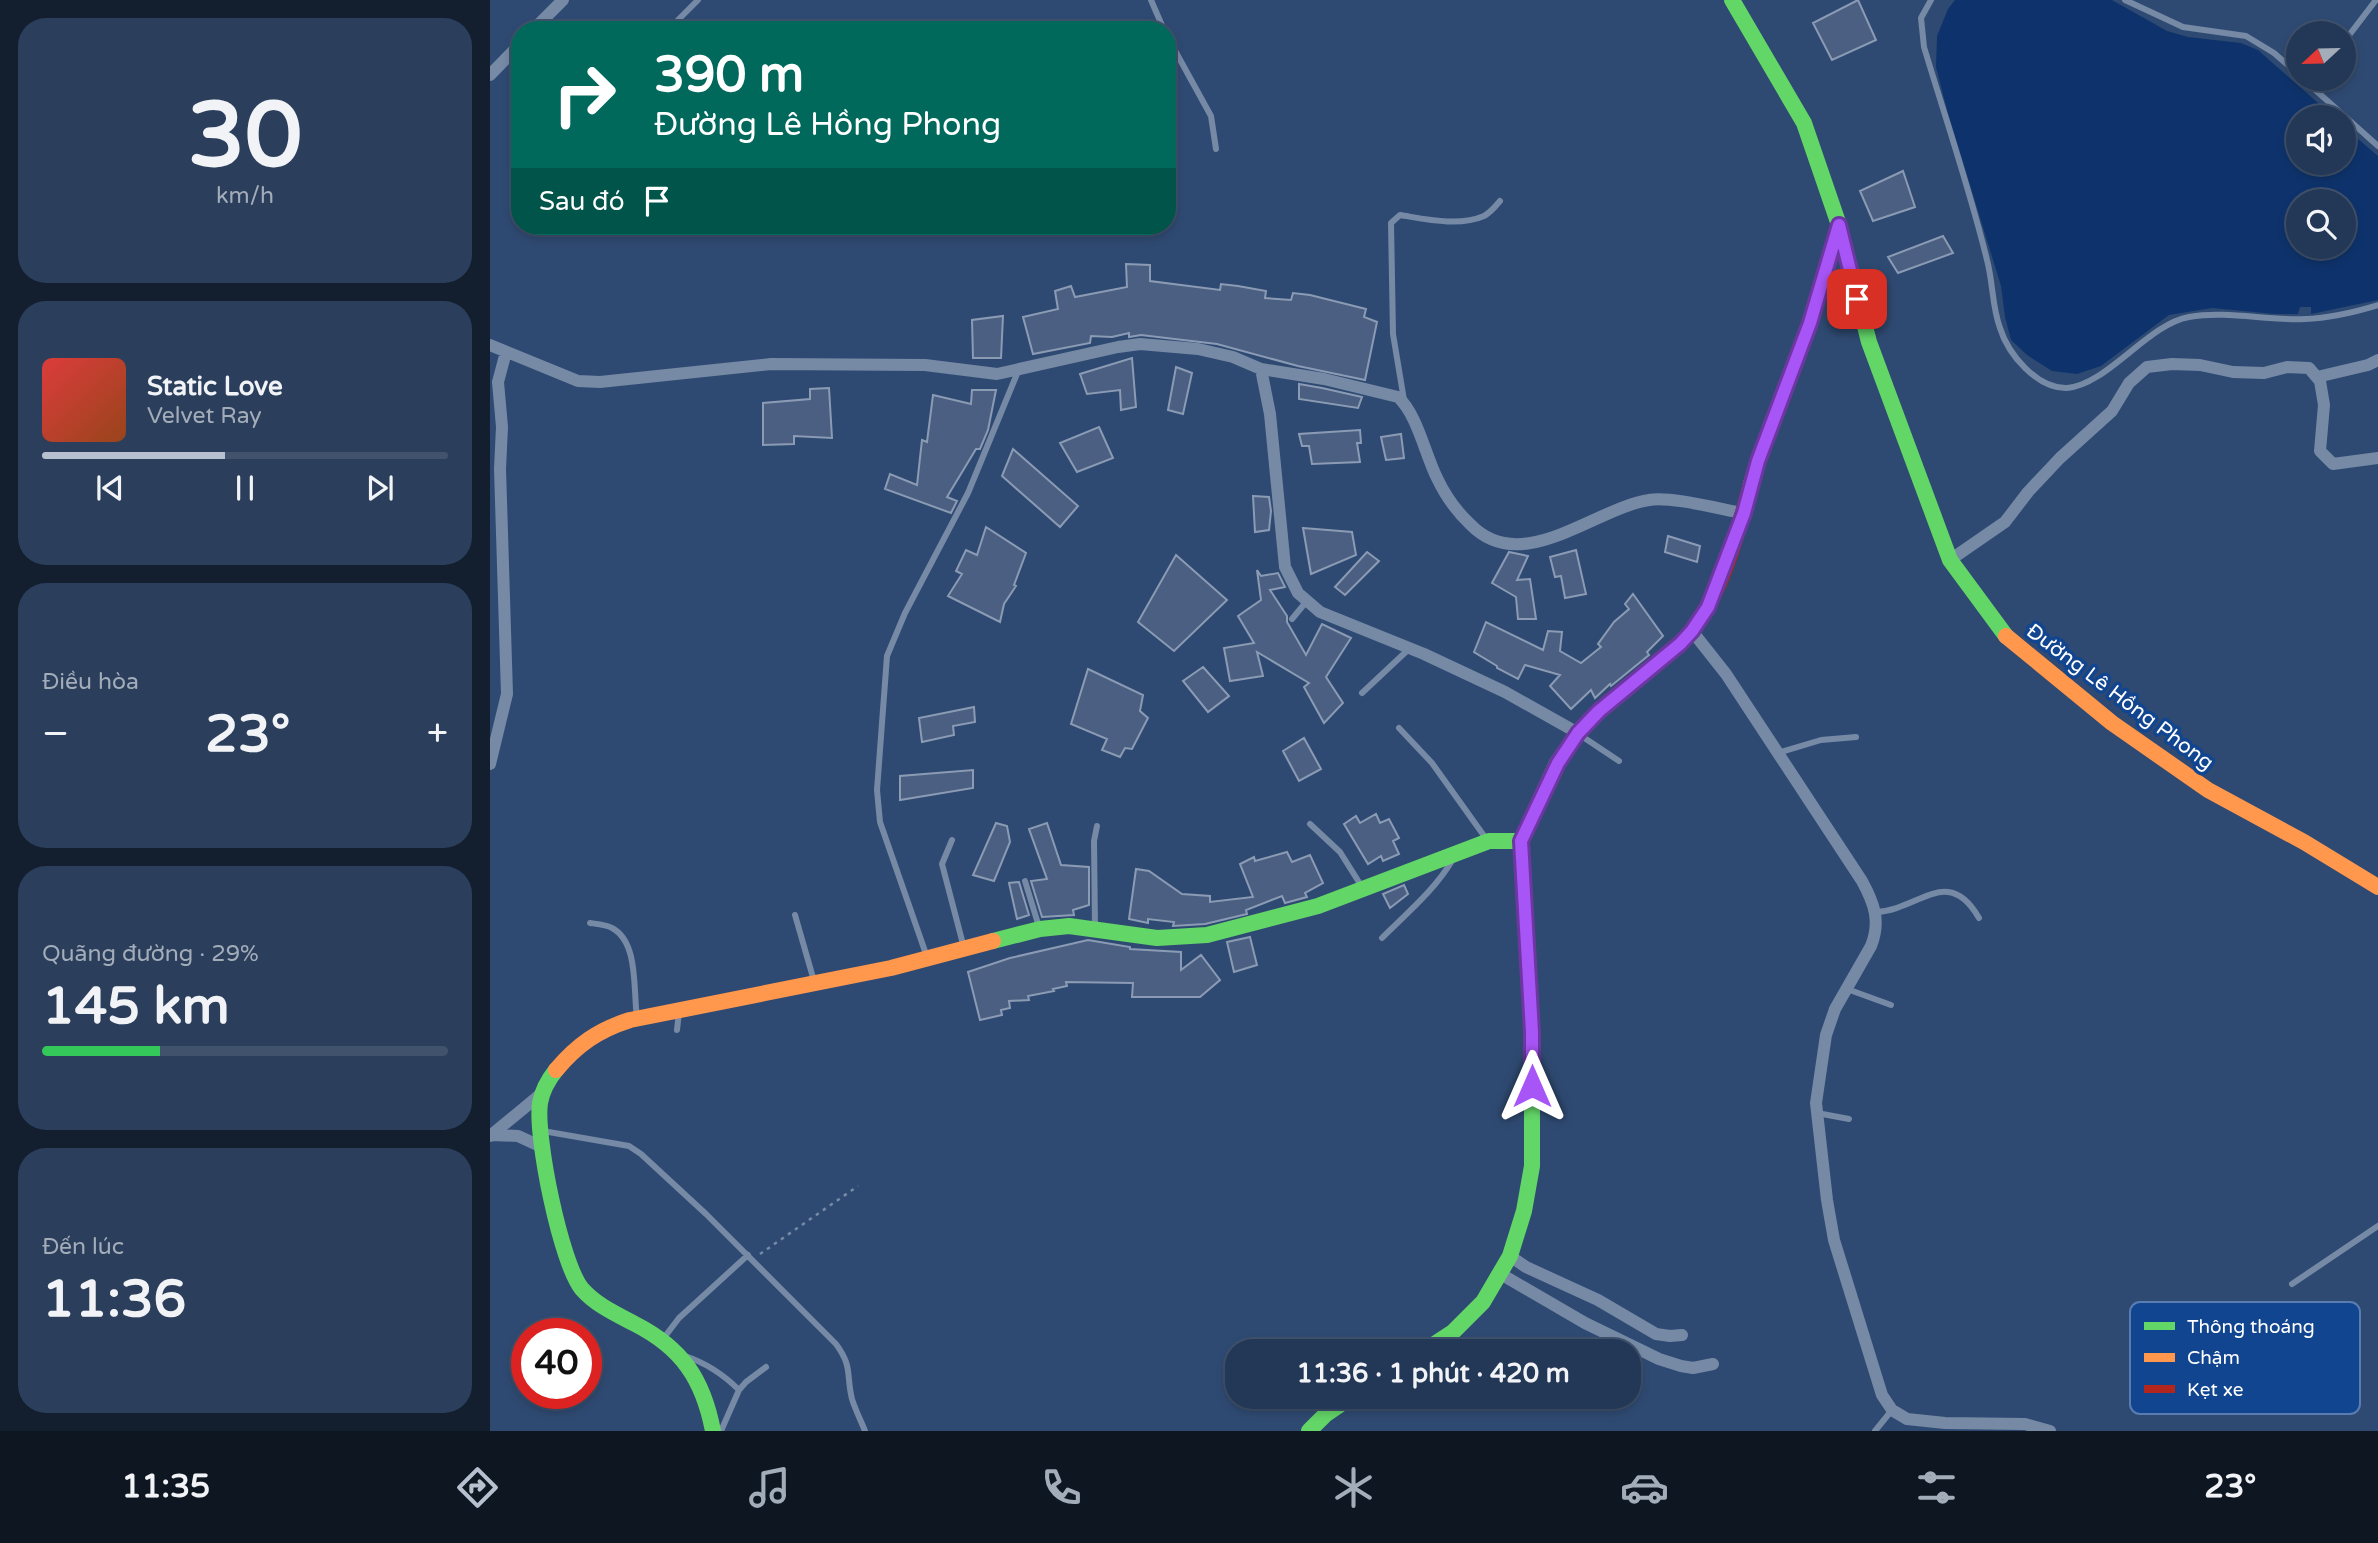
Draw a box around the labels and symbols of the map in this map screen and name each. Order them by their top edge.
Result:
north arrow [2286,21,2356,91]
pin [1827,269,1887,329]
street label: Đường Lê Hồng Phong [2022,618,2218,776]
position arrow [1495,1049,1569,1123]
legend [2130,1302,2360,1414]
text: Thông thoáng [2187,1316,2315,1338]
speed limit sign: 40 [511,1318,602,1409]
text: Chậm [2187,1347,2240,1369]
text: Kẹt xe [2187,1379,2243,1401]

